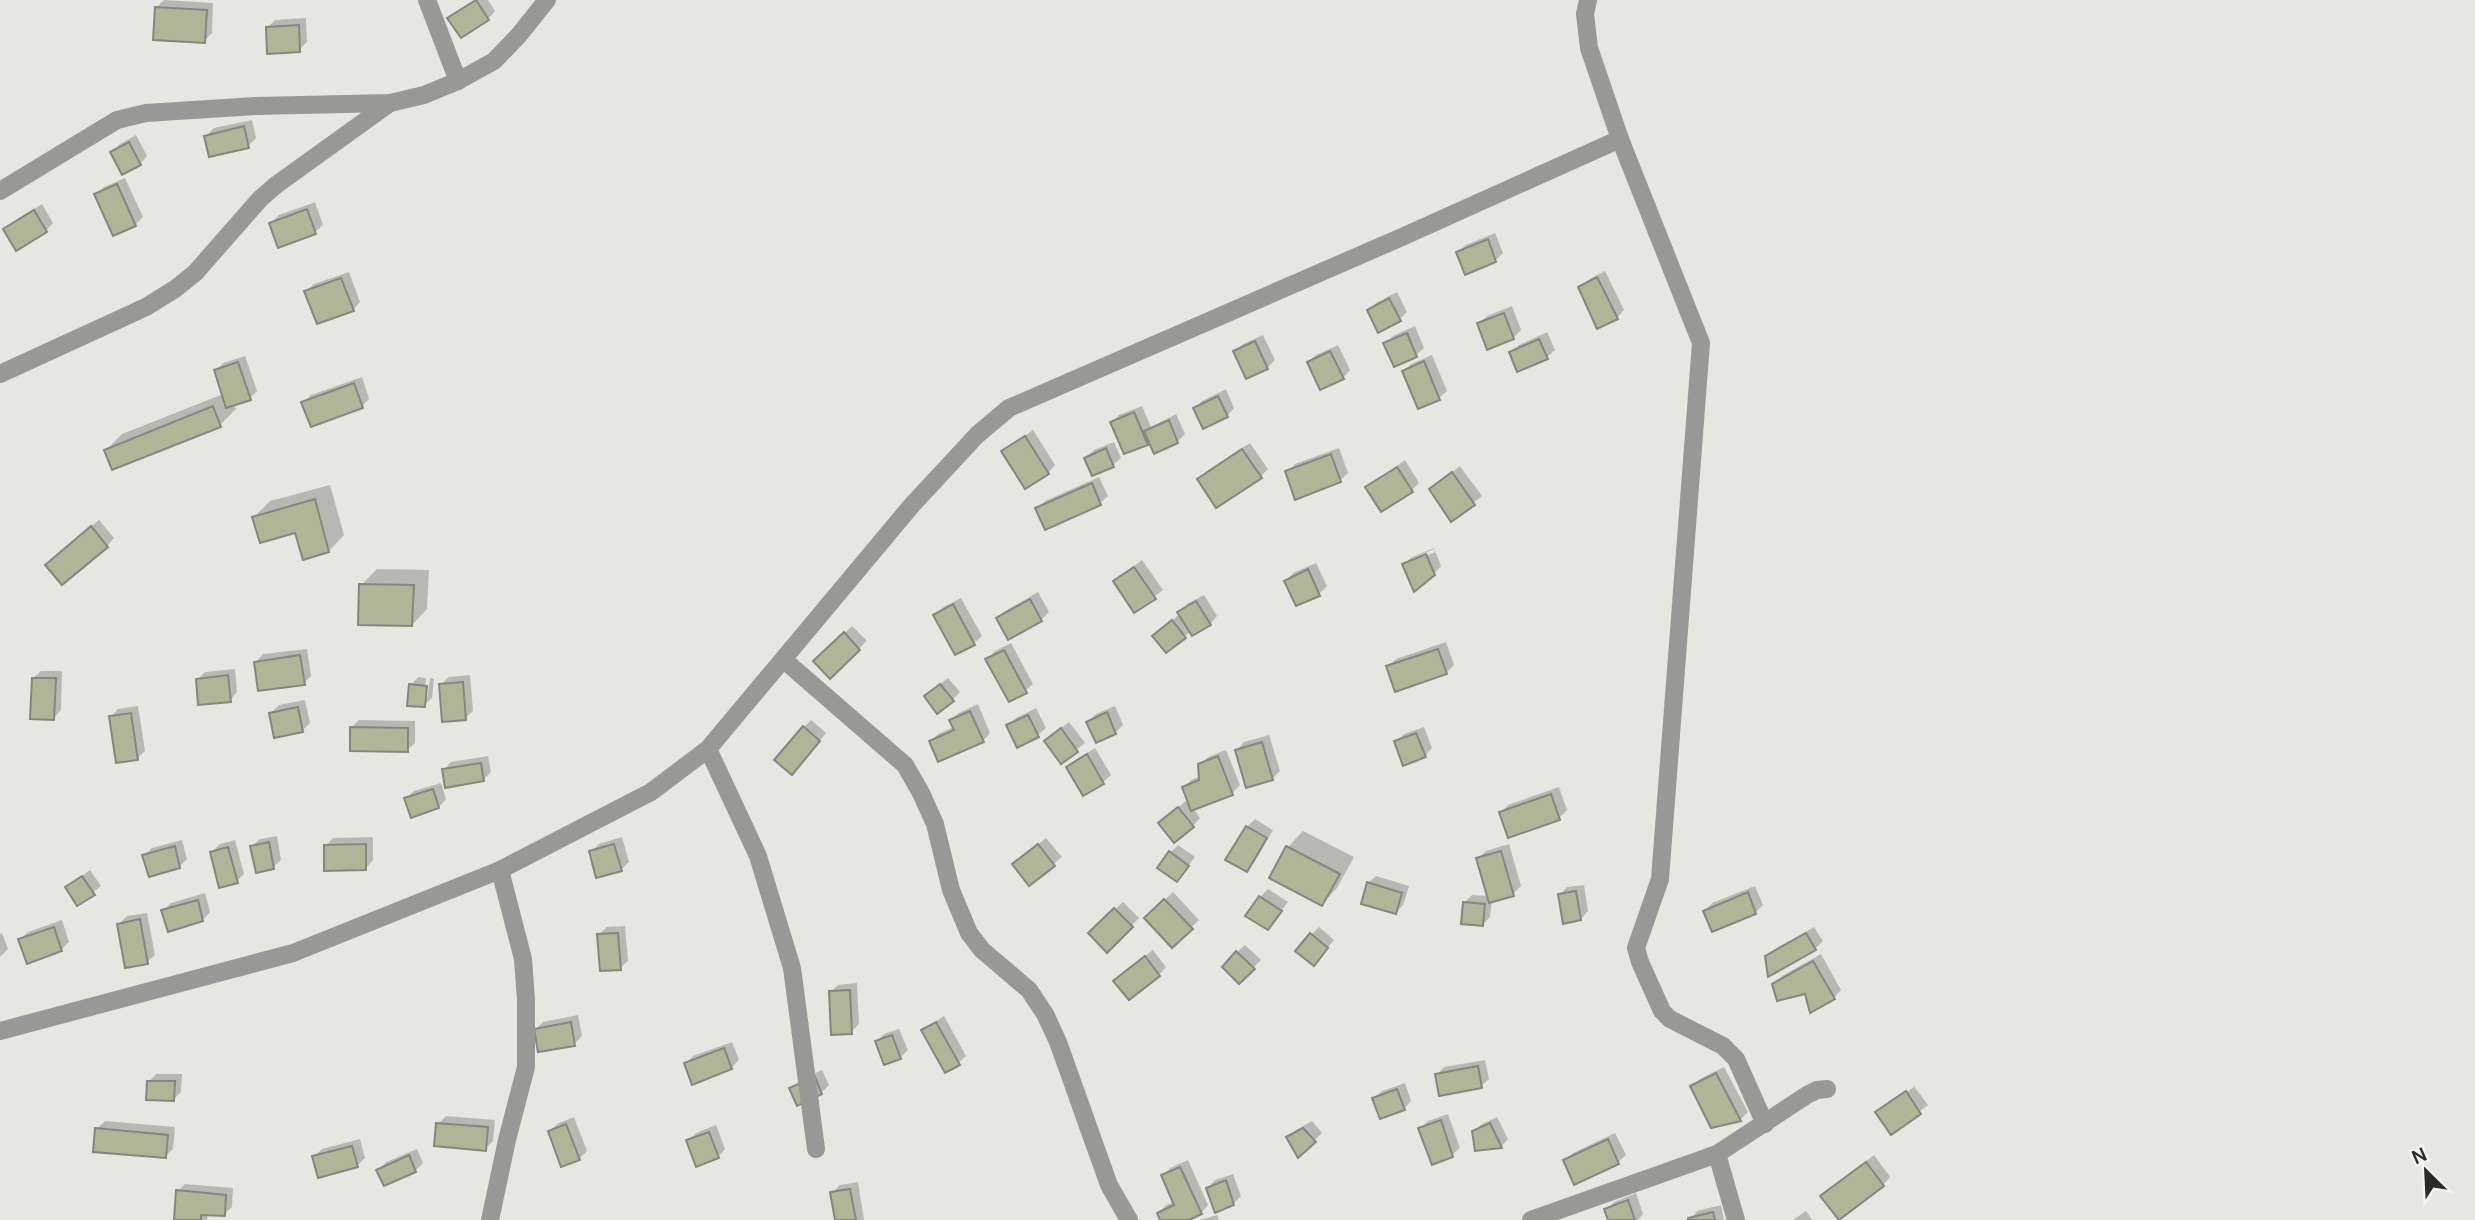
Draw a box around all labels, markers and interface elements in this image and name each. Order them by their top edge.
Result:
north arrow [2391,1136,2461,1206]
text: N [2408,1141,2431,1170]

